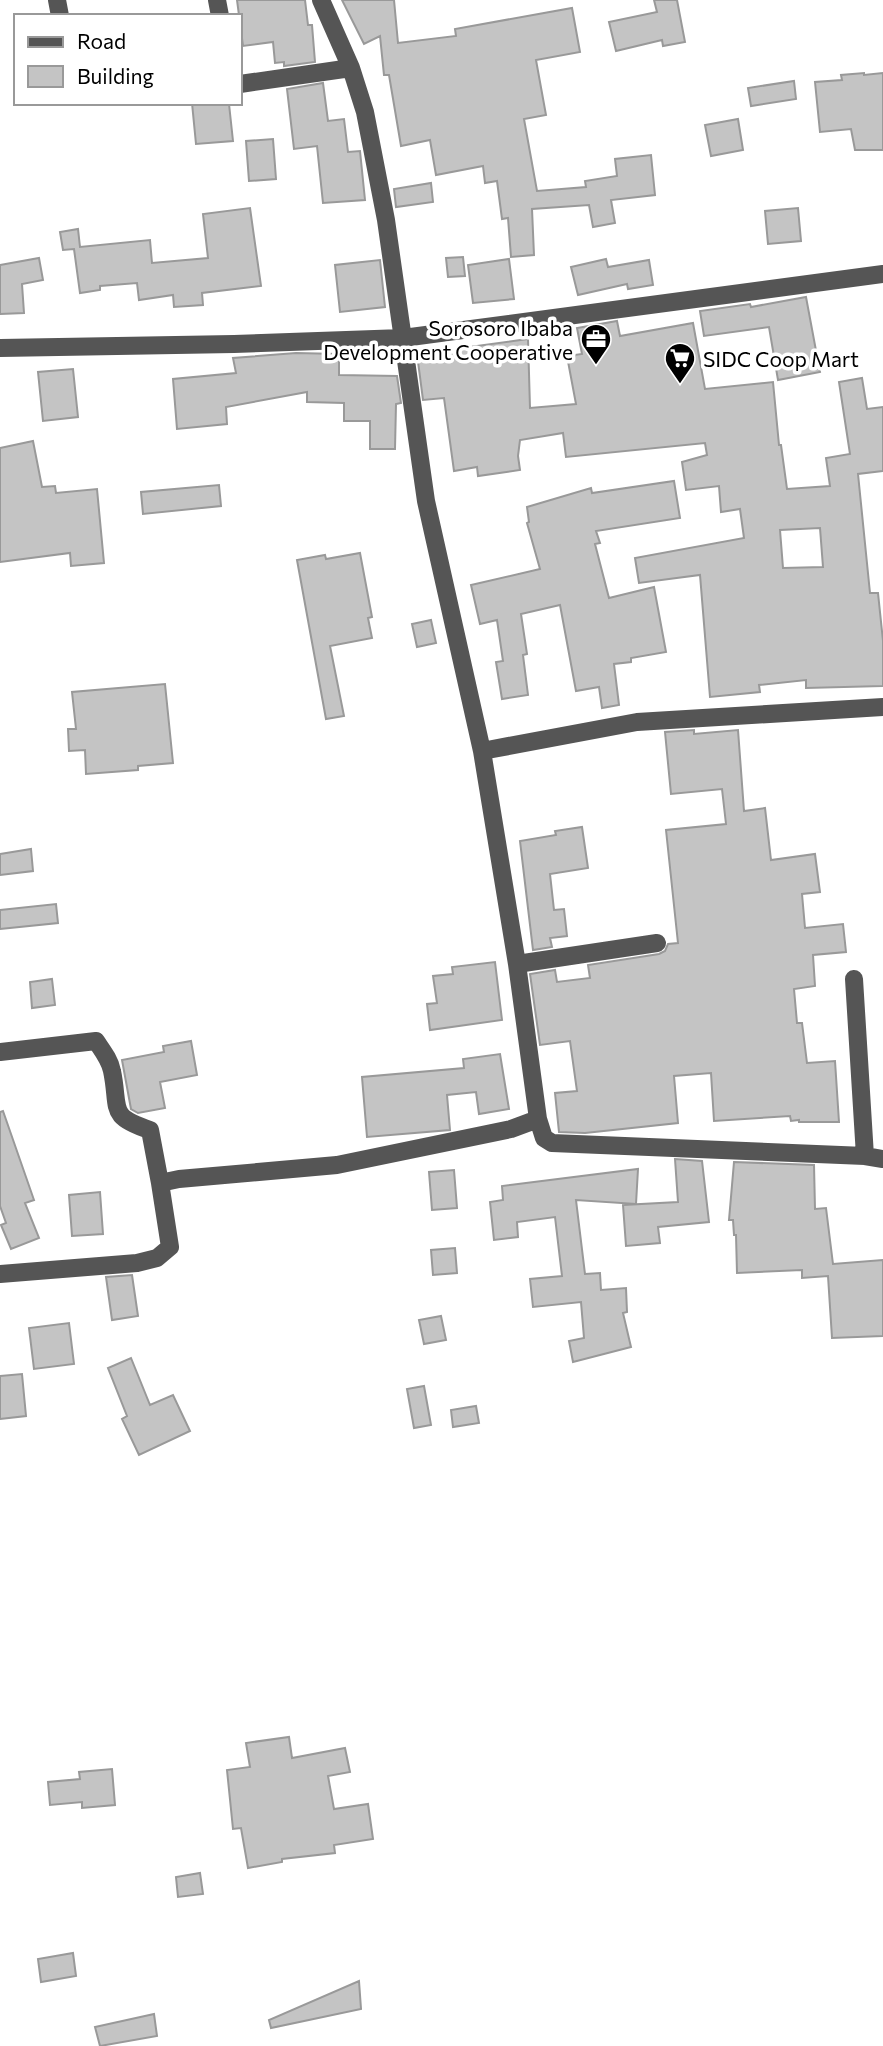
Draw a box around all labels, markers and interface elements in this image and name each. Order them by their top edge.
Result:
legend [14,14,242,105]
text: Road [77,28,126,53]
text: Building [77,63,154,88]
place label: Sorosoro Ibaba Development Cooperative [323,315,573,364]
office icon: Sorosoro Ibaba Development Cooperative [579,322,613,366]
supermarket icon: SIDC Coop Mart [663,341,697,385]
place label: SIDC Coop Mart [703,346,859,371]

